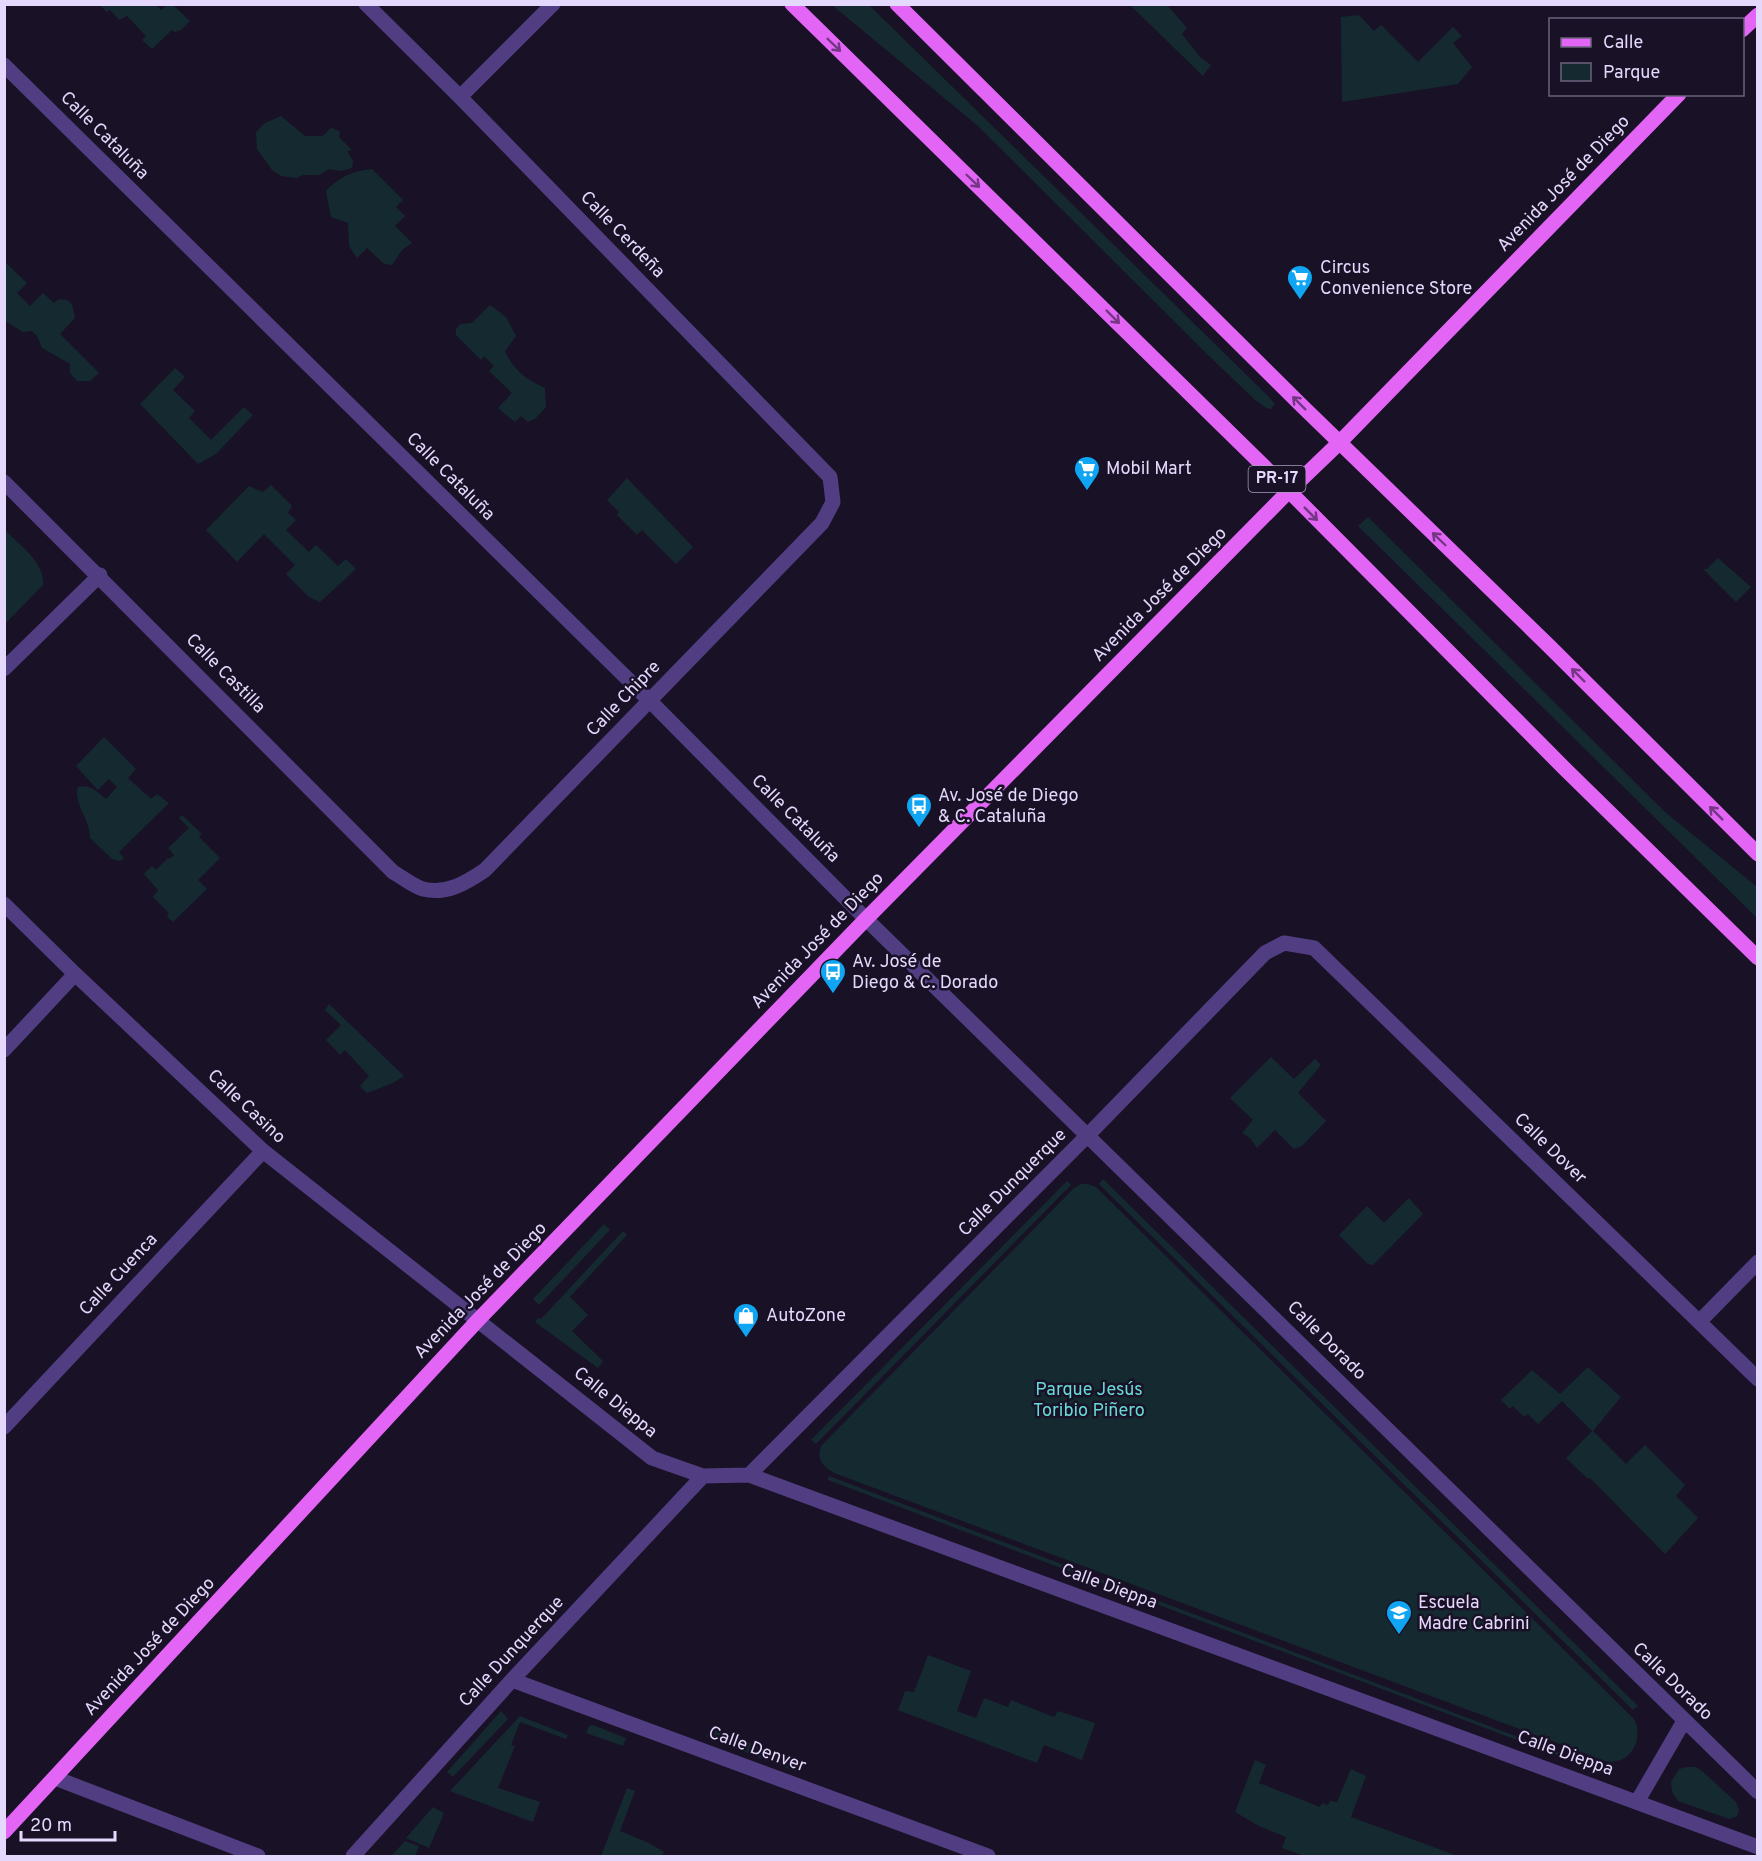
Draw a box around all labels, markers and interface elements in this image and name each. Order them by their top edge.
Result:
legend [1549,18,1744,96]
text: Calle [1603,32,1643,55]
one-way arrow [826,38,841,53]
text: Parque [1603,62,1660,85]
street label: Calle Cataluña [55,87,153,185]
street label: Avenida José de Diego [1493,111,1635,257]
one-way arrow [966,174,981,189]
street label: Calle Cerdeña [575,187,669,283]
place label: Circus Convenience Store [1320,257,1472,301]
supermarket icon: Circus Convenience Store [1285,263,1315,301]
one-way arrow [1106,310,1121,325]
one-way arrow [1291,396,1306,411]
street label: Calle Cataluña [401,428,499,526]
supermarket icon: Mobil Mart [1072,454,1102,492]
place label: Mobil Mart [1106,458,1192,481]
road number: PR-17 [1248,466,1306,492]
one-way arrow [1304,506,1319,521]
street label: Avenida José de Diego [1088,523,1232,667]
one-way arrow [1431,532,1446,546]
street label: Calle Castilla [180,629,270,719]
street label: Calle Chipre [582,656,666,742]
one-way arrow [1571,668,1586,683]
street label: Calle Cataluña [746,770,844,868]
place label: Av. José de Diego & C. Cataluña [938,785,1079,829]
bus stop icon: Av. José de Diego & C. Cataluña [904,791,934,829]
one-way arrow [1709,806,1724,820]
street label: Avenida José de Diego [747,868,889,1014]
place label: Av. José de Diego & C. Dorado [852,951,998,995]
bus stop icon: Av. José de Diego & C. Dorado [818,957,848,995]
street label: Calle Casino [202,1065,290,1149]
street label: Calle Dover [1509,1109,1591,1189]
street label: Calle Dunquerque [954,1124,1072,1242]
street label: Avenida José de Diego [410,1218,552,1364]
street label: Calle Cuenca [75,1229,163,1321]
street label: Calle Dorado [1281,1296,1371,1386]
shop icon: AutoZone [731,1301,761,1339]
place label: AutoZone [766,1305,846,1328]
street label: Calle Dieppa [568,1362,662,1444]
park label: Parque Jesús Toribio Piñero [1033,1379,1145,1423]
street label: Calle Dieppa [1058,1559,1160,1615]
street label: Avenida José de Diego [80,1573,220,1721]
street label: Calle Dunquerque [455,1592,569,1712]
place label: Escuela Madre Cabrini [1418,1592,1530,1636]
school or university icon: Escuela Madre Cabrini [1384,1598,1414,1636]
street label: Calle Dorado [1627,1638,1717,1726]
street label: Calle Denver [705,1722,809,1778]
street label: Calle Dieppa [1514,1726,1616,1782]
scale bar [21,1804,116,1842]
text: 20 m [30,1815,72,1838]

